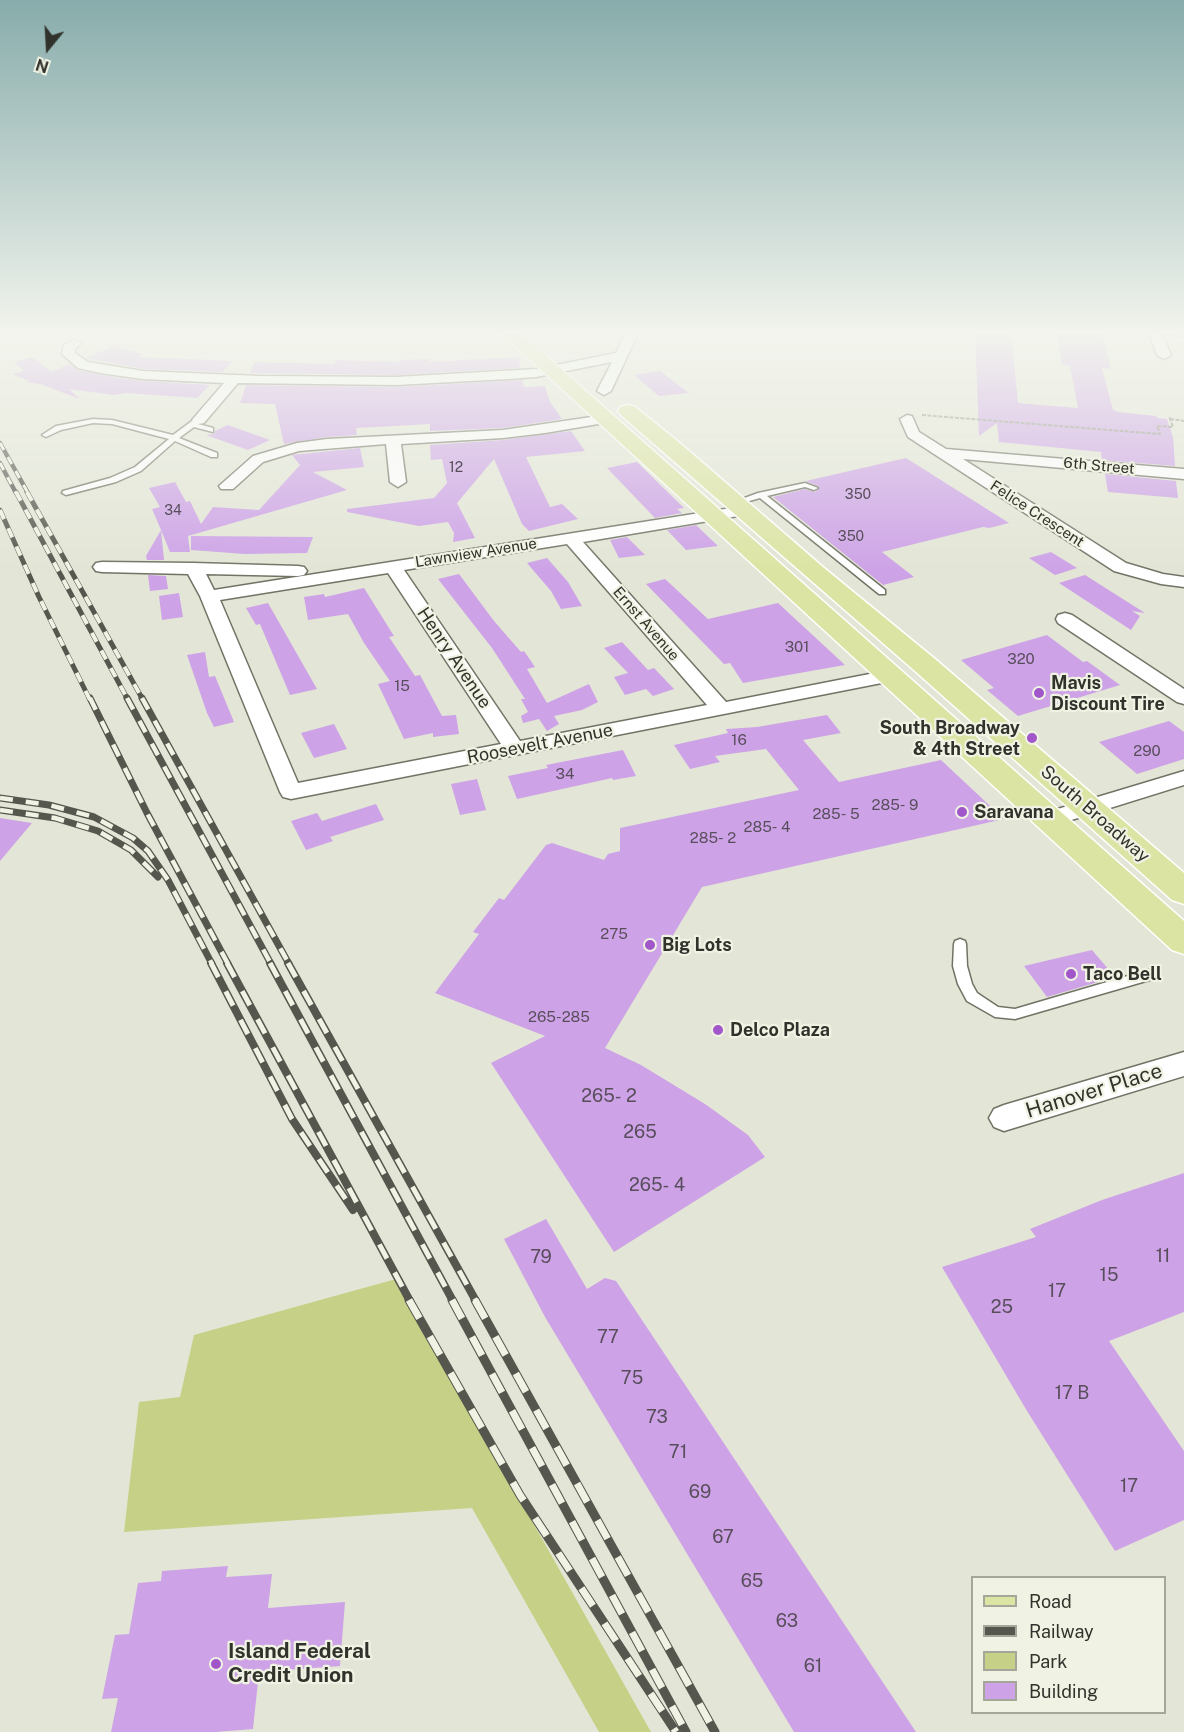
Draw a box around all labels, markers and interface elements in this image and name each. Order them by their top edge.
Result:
north arrow [18,18,78,78]
text: N [33,55,51,77]
street label: 6th Street [1063,454,1135,478]
house number: 12 [449,460,463,476]
street label: Felice Crescent [987,477,1087,551]
house number: 350 [845,487,871,503]
house number: 34 [164,503,182,519]
house number: 350 [838,529,864,545]
street label: Lawnview Avenue [414,534,538,572]
street label: Ernst Avenue [609,583,683,665]
street label: Henry Avenue [412,603,496,713]
house number: 301 [785,638,809,656]
house number: 320 [1007,650,1035,668]
place label: Mavis Discount Tire [1051,672,1165,714]
house number: 15 [394,677,410,695]
marker: Mavis Discount Tire [1032,686,1046,700]
place label: South Broadway & 4th Street [879,717,1020,760]
street label: Roosevelt Avenue [465,719,615,769]
house number: 16 [731,731,747,749]
marker: South Broadway & 4th Street [1025,731,1039,745]
house number: 290 [1133,742,1161,760]
street label: South Broadway [1036,761,1154,867]
house number: 34 [556,765,574,783]
house number: 285- 9 [872,796,918,814]
place label: Saravana [974,801,1054,823]
house number: 285- 5 [812,805,860,823]
marker: Saravana [955,805,969,819]
house number: 285- 4 [744,818,790,836]
house number: 285- 2 [690,829,736,847]
house number: 275 [600,925,628,943]
place label: Big Lots [662,934,732,956]
marker: Big Lots [643,938,657,952]
place label: Taco Bell [1083,963,1162,985]
marker: Taco Bell [1064,967,1078,981]
house number: 265-285 [528,1008,590,1026]
place label: Delco Plaza [730,1019,830,1041]
marker: Delco Plaza [711,1023,725,1037]
street label: Hanover Place [1023,1058,1165,1124]
house number: 265- 2 [581,1085,637,1107]
house number: 265 [623,1121,657,1143]
house number: 265- 4 [629,1174,685,1196]
house number: 11 [1156,1245,1170,1267]
house number: 79 [530,1246,552,1268]
house number: 15 [1100,1264,1118,1286]
house number: 17 [1048,1280,1066,1302]
house number: 25 [991,1296,1013,1318]
house number: 77 [597,1326,619,1348]
house number: 75 [621,1367,643,1389]
house number: 17 B [1055,1382,1089,1404]
house number: 73 [646,1406,668,1428]
house number: 71 [669,1441,687,1463]
house number: 17 [1120,1475,1138,1497]
house number: 69 [689,1481,711,1503]
house number: 67 [712,1526,734,1548]
house number: 65 [741,1570,763,1592]
legend [971,1576,1166,1714]
text: Road [1029,1591,1072,1612]
house number: 63 [776,1610,798,1632]
text: Railway [1029,1621,1094,1642]
place label: Island Federal Credit Union [228,1639,371,1689]
text: Park [1029,1651,1067,1672]
house number: 61 [804,1655,822,1677]
marker: Island Federal Credit Union [209,1657,223,1671]
text: Building [1029,1681,1098,1702]

